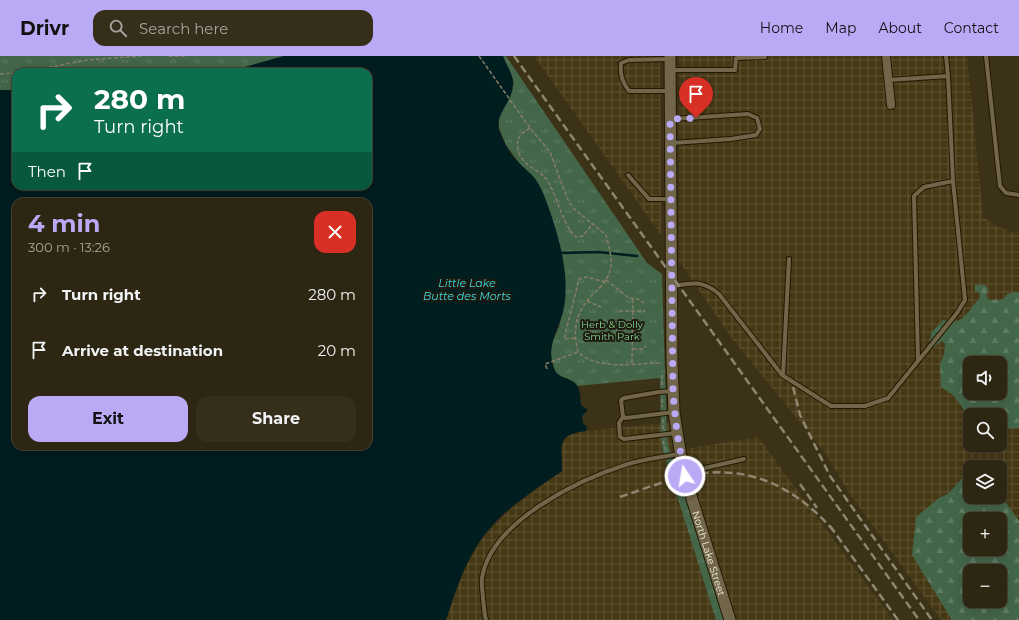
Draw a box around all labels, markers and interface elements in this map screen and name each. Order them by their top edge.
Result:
search box [93,10,373,46]
text: Drivr [20,17,69,40]
icon: search [107,17,129,39]
text: Search here [139,19,228,38]
text: Home [760,19,803,37]
text: Map [825,19,856,37]
text: About [878,19,922,37]
text: Contact [944,19,999,37]
pin [679,77,713,118]
text: 280 m [94,82,185,116]
icon: arrive [685,83,707,105]
icon: right [28,84,80,136]
text: Turn right [94,116,184,138]
icon: arrive [74,160,96,182]
text: Then [28,162,66,181]
text: 4 min [28,209,100,238]
button: close [314,211,356,253]
text: 300 m · 13:26 [28,239,110,255]
water label: Little Lake Butte des Morts [423,276,512,303]
icon: right [28,283,50,305]
text: Turn right [62,285,141,304]
text: 280 m [308,285,356,304]
park label: Herb & Dolly Smith Park [581,318,644,343]
icon: arrive [28,339,50,361]
text: Arrive at destination [62,341,223,360]
text: 20 m [318,341,356,360]
map controls [963,356,1007,608]
button: sound [963,356,1007,400]
button: Exit [28,396,188,442]
button: Share [196,396,356,442]
button: search [963,408,1007,452]
position arrow [664,455,706,497]
button: layers [963,460,1007,504]
street label: North Lake Street [689,509,728,598]
button: + [963,512,1007,556]
button: − [963,564,1007,608]

